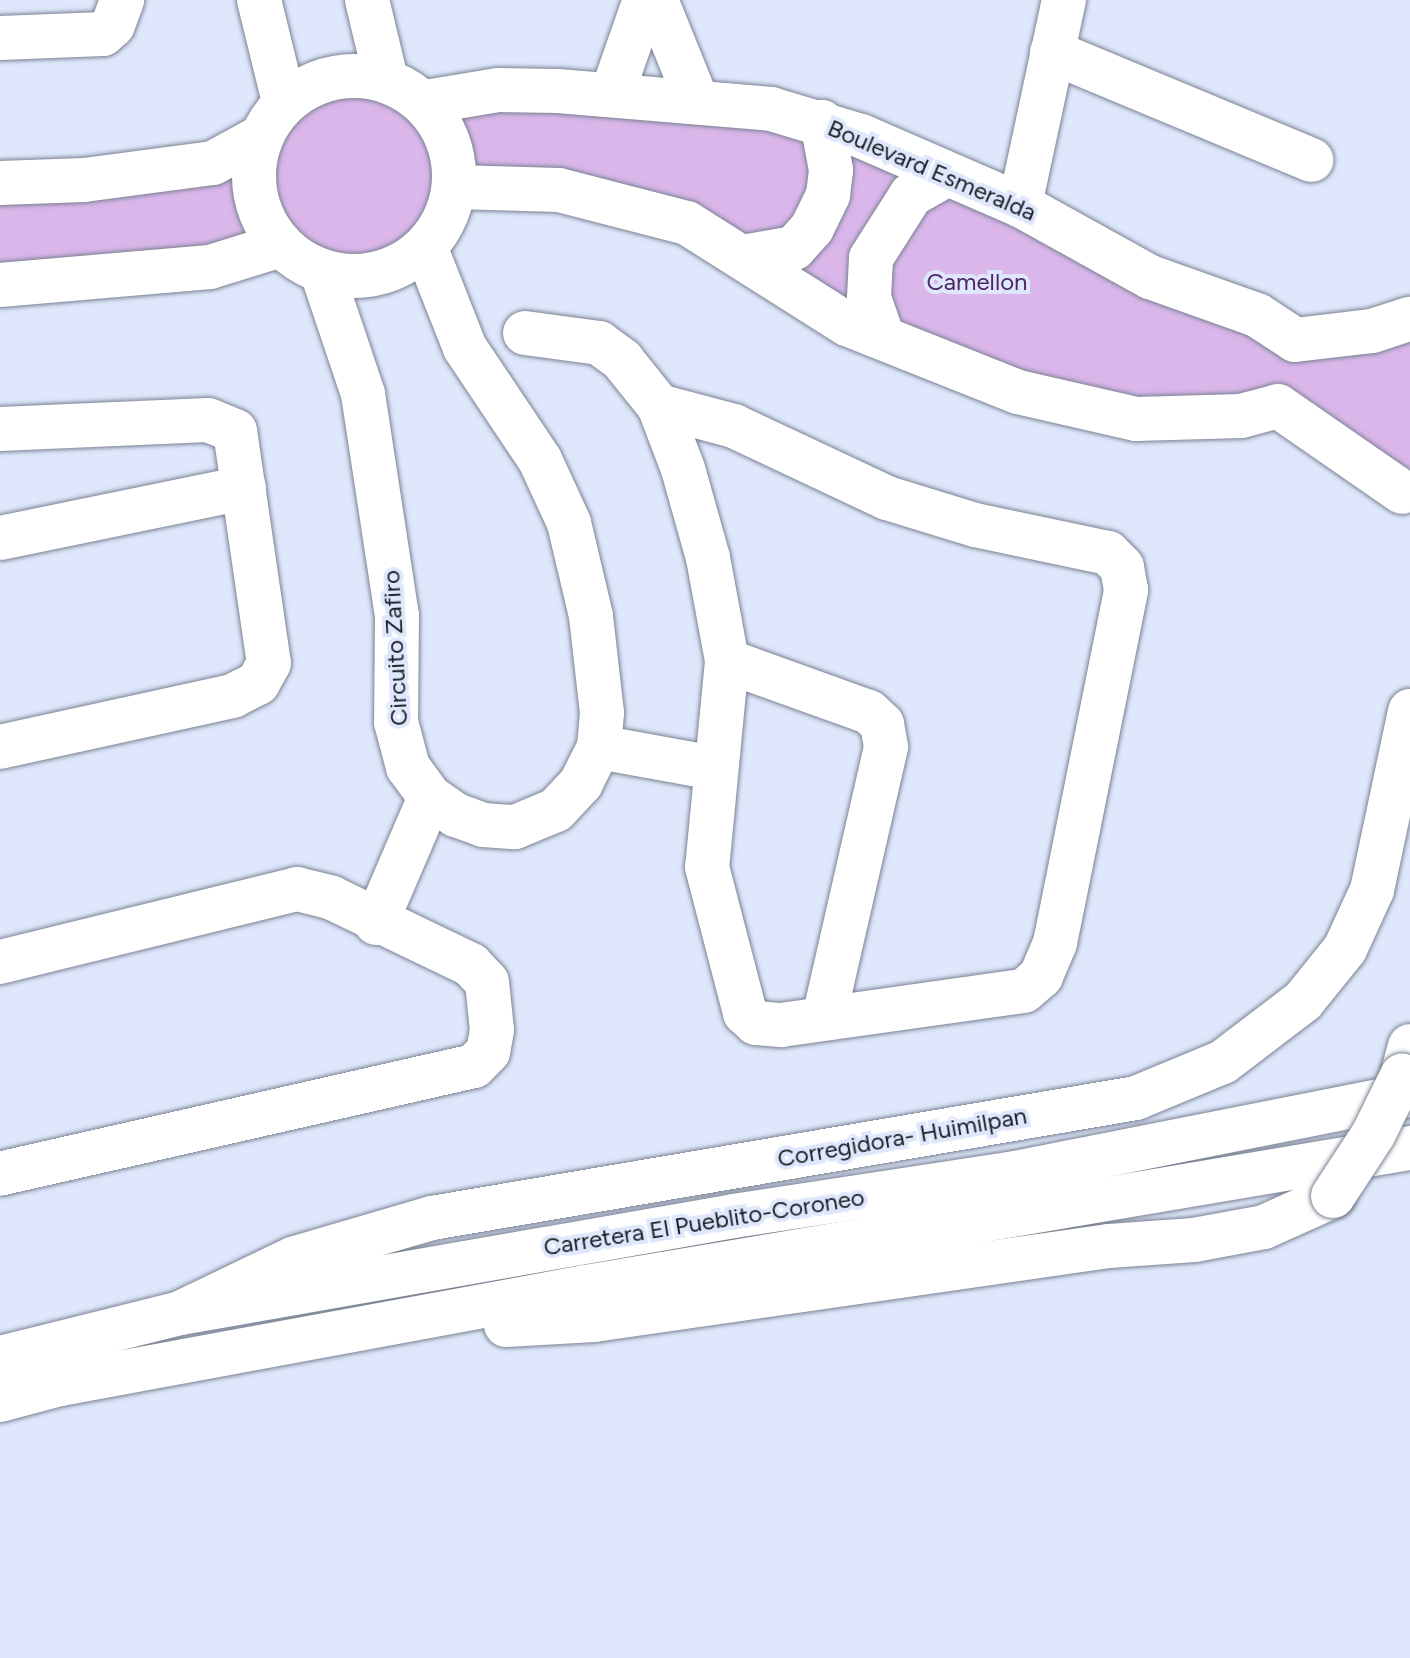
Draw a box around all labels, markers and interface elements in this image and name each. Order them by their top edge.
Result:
street label: Boulevard Esmeralda [824,113,1040,227]
park label: Camellon [927,268,1027,296]
street label: Circuito Zafiro [377,569,413,727]
street label: Corregidora- Huimilpan [775,1101,1029,1173]
street label: Carretera El Pueblito-Coroneo [541,1182,867,1262]

